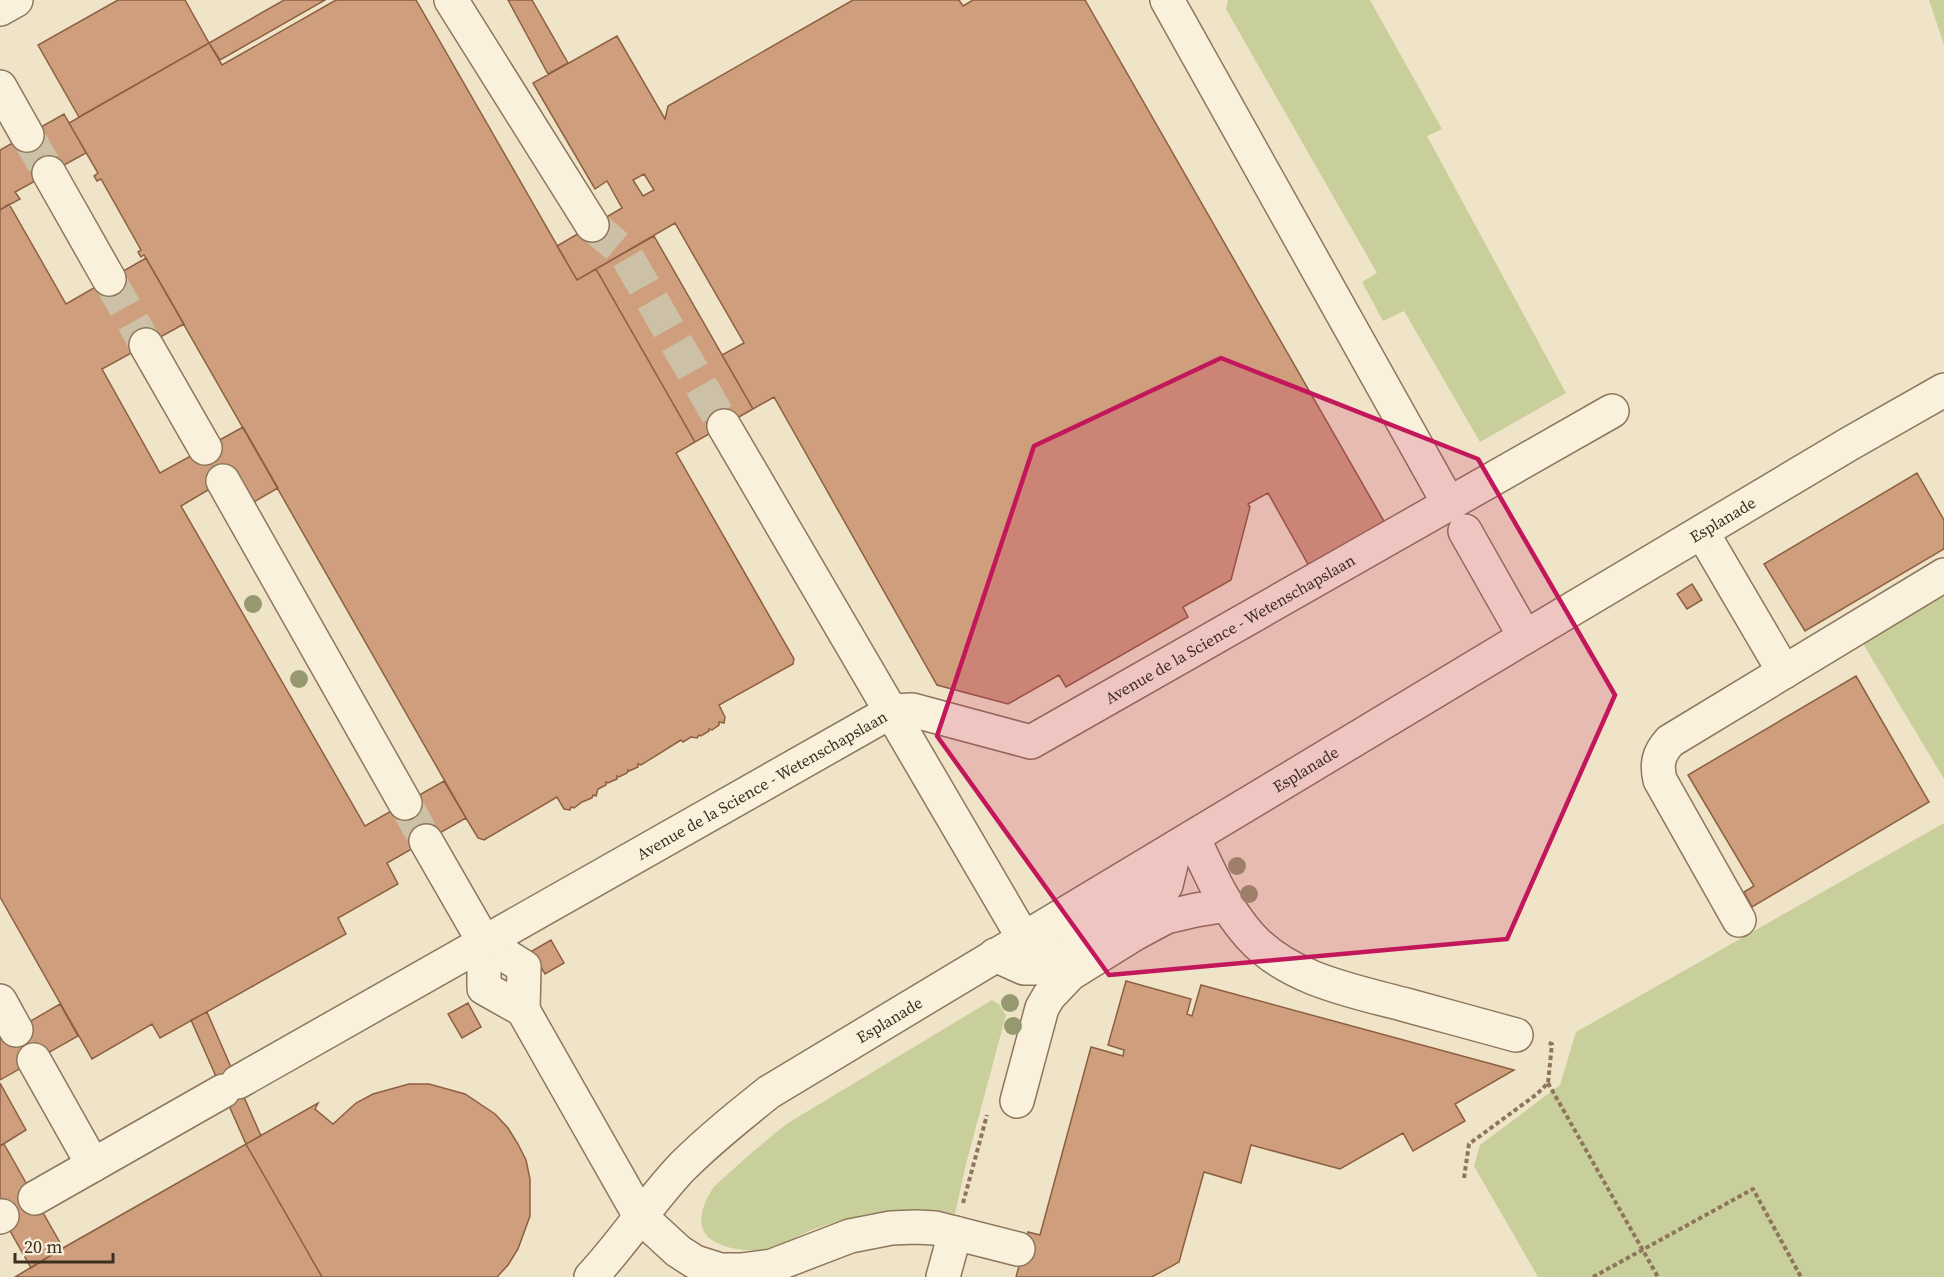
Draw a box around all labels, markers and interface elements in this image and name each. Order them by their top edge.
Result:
street label: Esplanade [1685,491,1760,548]
street label: Avenue de la Science - Wetenschapslaan [1101,549,1359,709]
street label: Avenue de la Science - Wetenschapslaan [632,705,891,865]
street label: Esplanade [1268,741,1343,797]
street label: Esplanade [852,991,926,1048]
scale bar [15,1226,112,1264]
text: 20 m [24,1234,62,1259]

